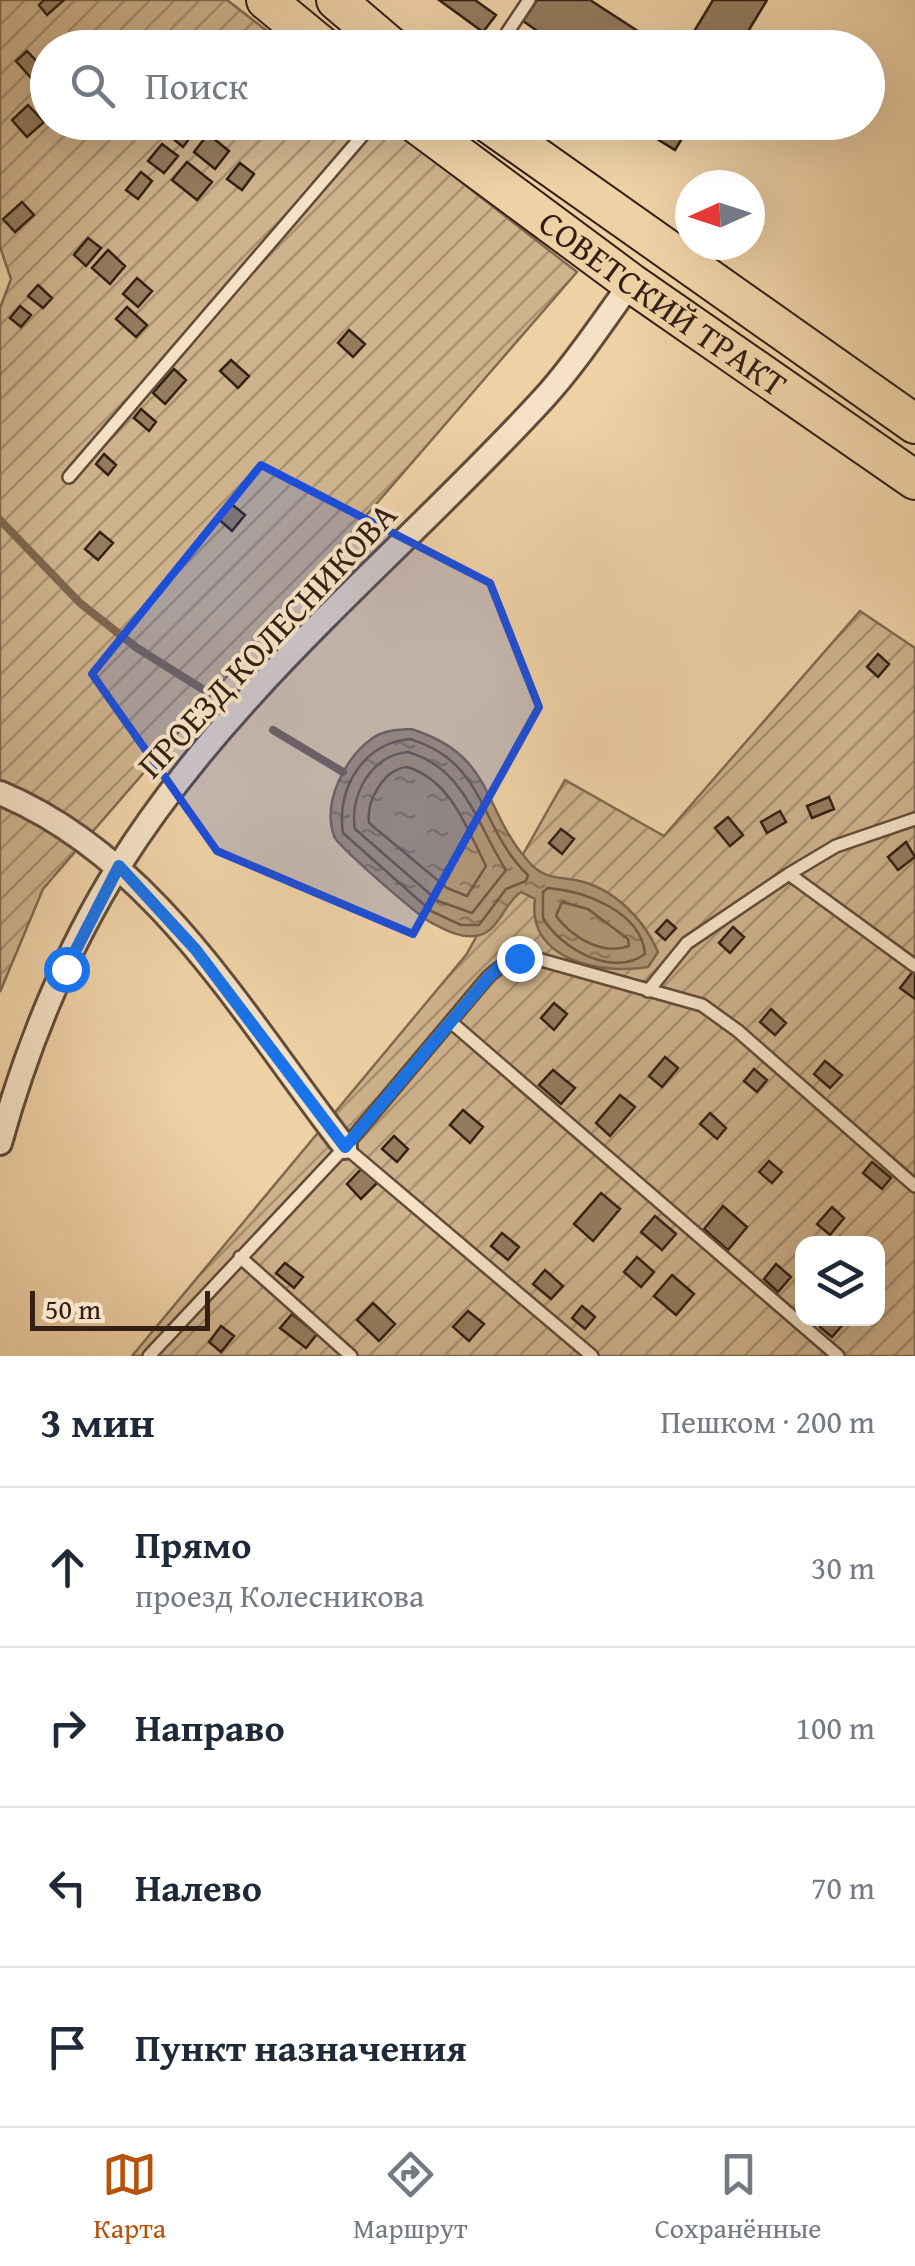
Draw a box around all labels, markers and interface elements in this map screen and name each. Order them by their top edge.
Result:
search box [30,30,885,140]
text: Поиск [145,57,248,113]
icon: search [65,58,120,113]
north arrow [675,170,765,260]
street label: СОВЕТСКИЙ ТРАКТ [529,197,798,409]
street label: ПРОЕЗД КОЛЕСНИКОВА [125,490,408,789]
route end [497,936,543,982]
route start [44,947,90,993]
map controls [795,1236,885,1326]
button: layers [795,1236,885,1326]
scale bar [30,1286,210,1330]
text: 50 m [45,1288,101,1329]
text: 3 мин [40,1391,155,1452]
text: Пешком · 200 m [660,1398,875,1445]
text: Прямо [135,1516,251,1572]
icon: ahead [40,1540,95,1595]
text: 30 m [811,1544,875,1591]
text: проезд Колесникова [135,1572,424,1619]
text: Направо [135,1699,285,1755]
icon: right [40,1700,95,1755]
text: 100 m [796,1704,875,1751]
text: Налево [135,1859,262,1915]
icon: left [40,1860,95,1915]
text: 70 m [811,1864,875,1911]
text: Пункт назначения [135,2019,467,2075]
icon: arrive [40,2020,95,2075]
tab: Карта [94,2147,166,2248]
tab: Маршрут [353,2147,468,2248]
tab: Сохранённые [655,2147,821,2248]

